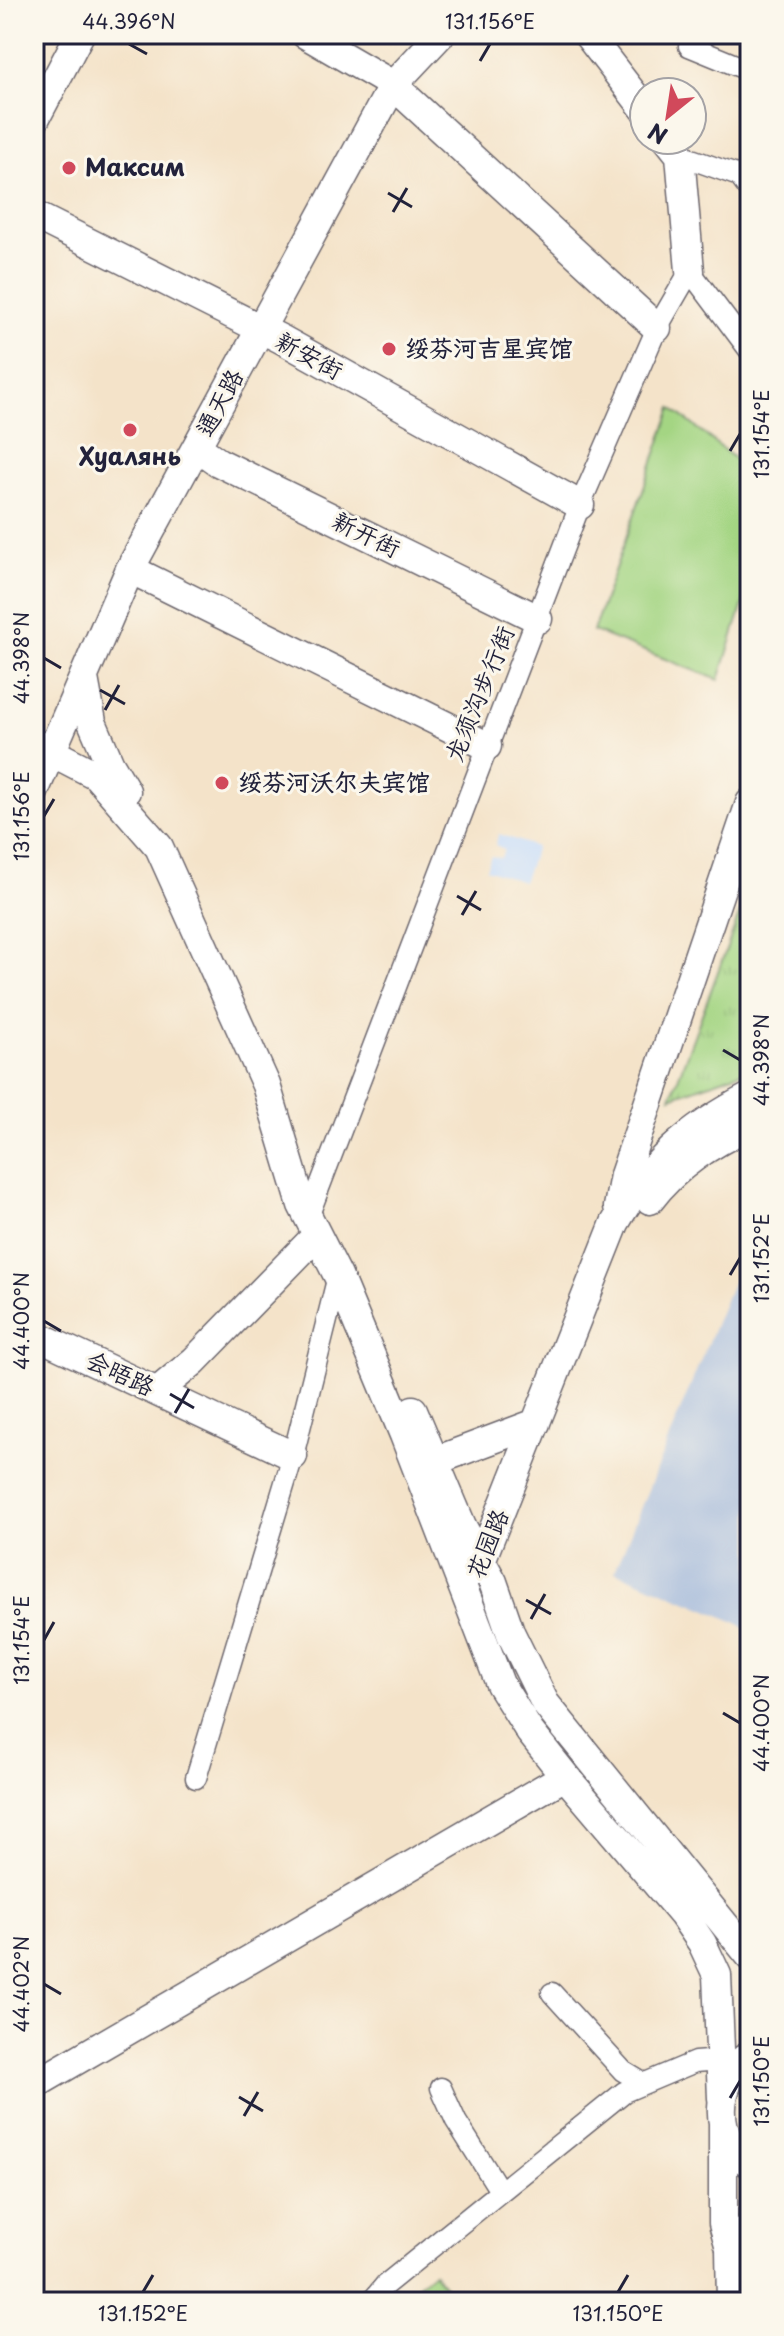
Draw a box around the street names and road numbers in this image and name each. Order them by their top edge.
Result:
street label: 新安街 [270,321,350,387]
street label: 通天路 [185,362,251,442]
street label: 新开街 [327,501,407,565]
street label: 龙须沟步行街 [434,620,522,767]
street label: 会晤路 [81,1341,161,1404]
street label: 花园路 [456,1503,516,1583]

